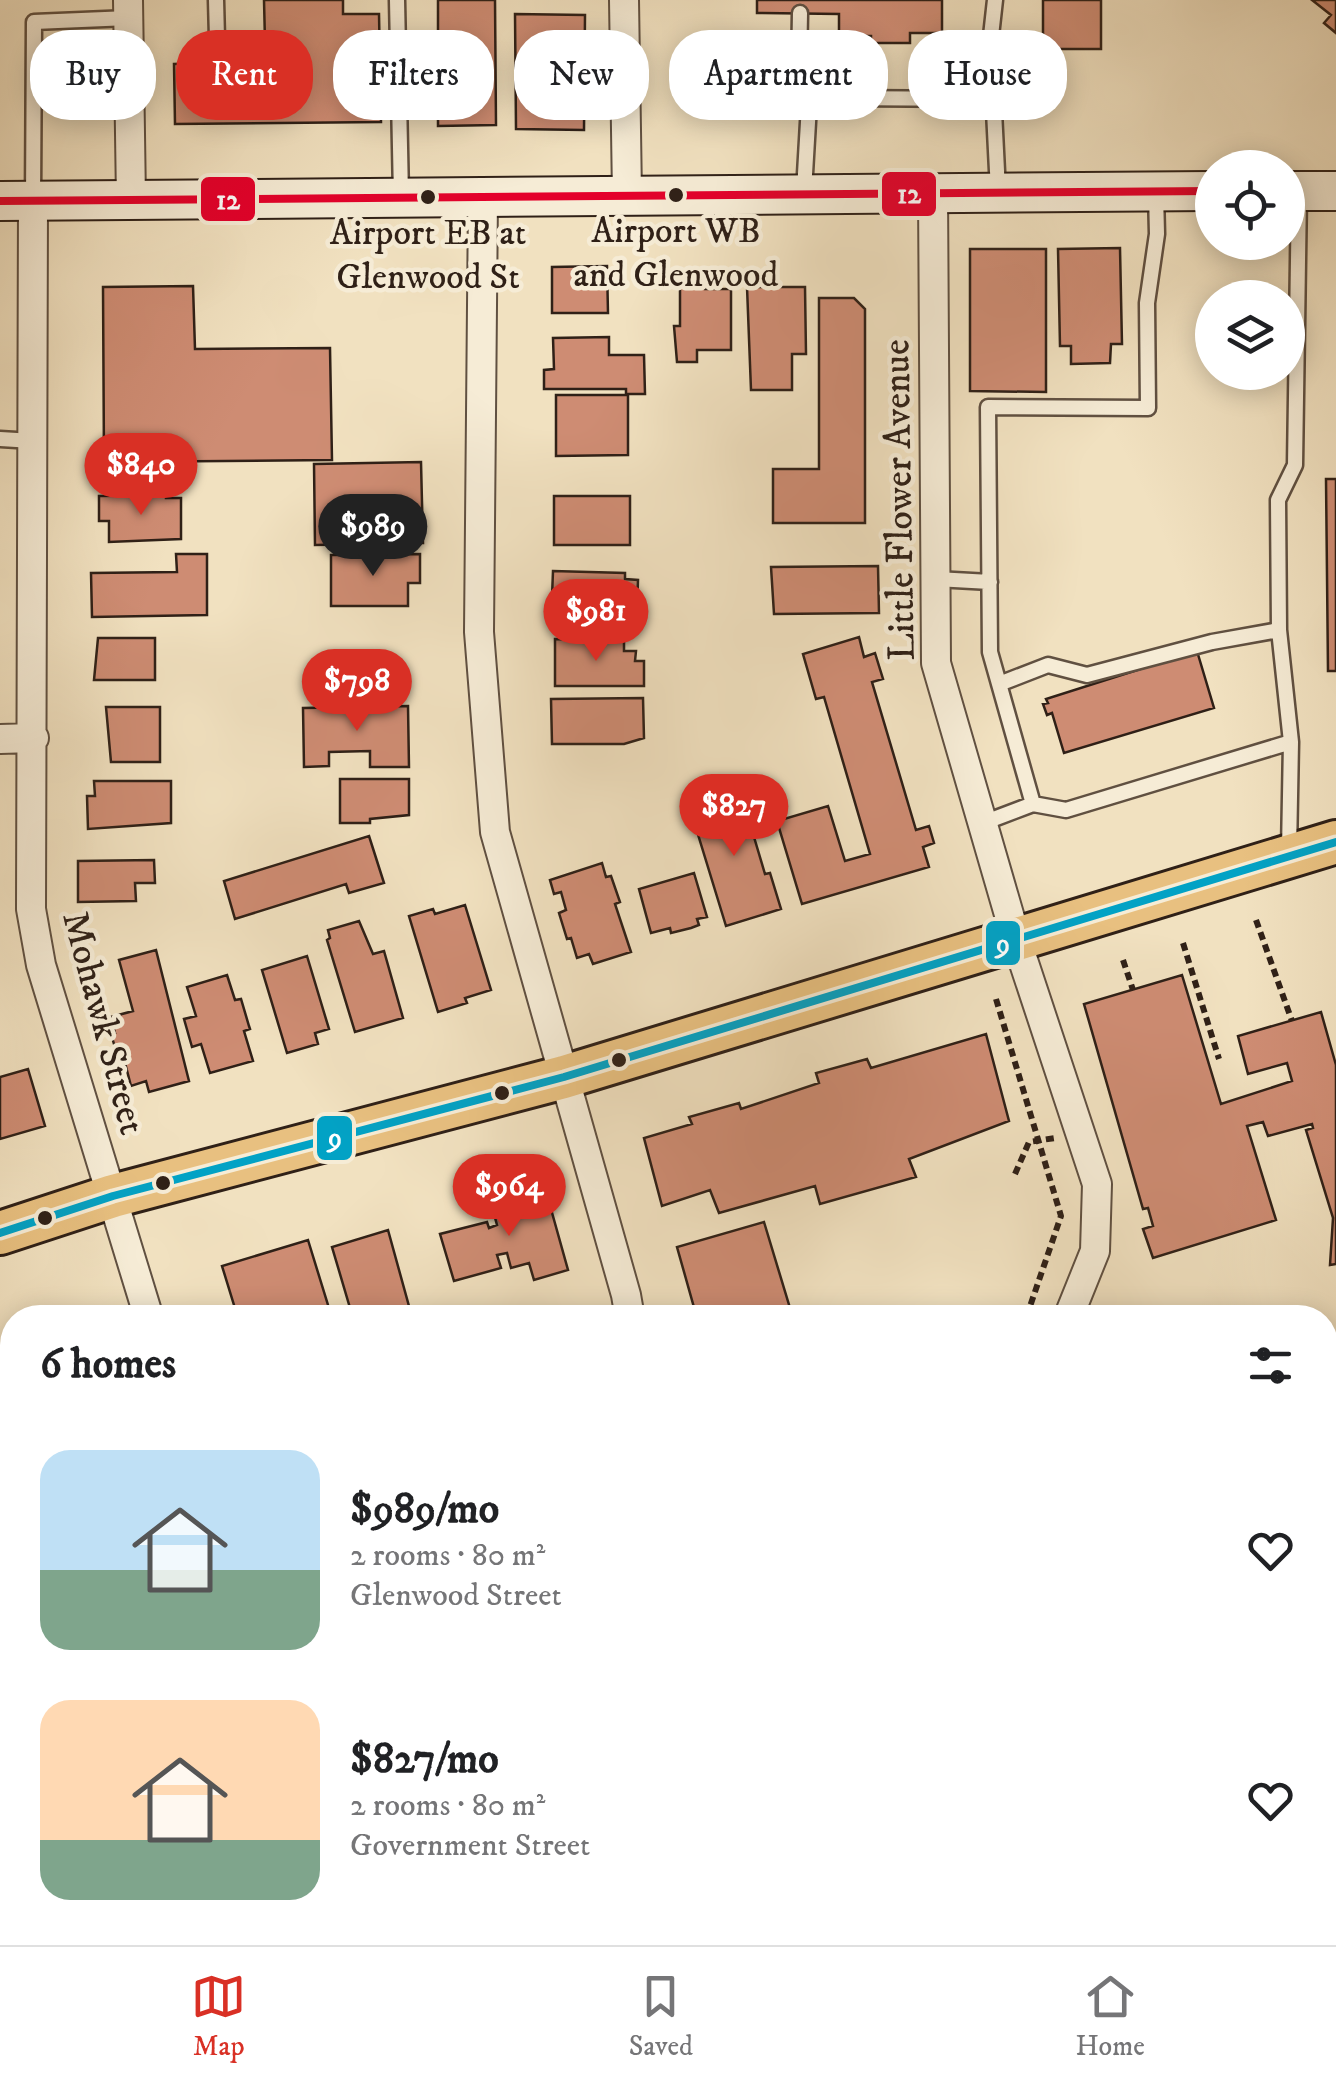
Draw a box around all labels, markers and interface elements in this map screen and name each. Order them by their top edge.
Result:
chip: Buy [30,30,156,120]
chip: Rent [176,30,313,120]
chip: Filters [333,30,494,120]
chip: New [514,30,649,120]
chip: Apartment [669,30,888,120]
chip: House [908,30,1067,120]
map controls [1195,150,1305,390]
button: locate [1195,150,1305,260]
line badge: 12 [880,170,938,218]
line badge: 12 [199,175,257,223]
text: 12 [897,177,921,212]
text: 12 [216,183,240,218]
marker: Airport WB and Glenwood [666,185,686,205]
marker: Airport EB at Glenwood St [418,187,438,207]
place label: Airport WB and Glenwood [573,209,779,298]
place label: Airport EB at Glenwood St [330,211,526,300]
button: layers [1195,280,1305,390]
street label: Little Flower Avenue [873,339,927,661]
pin: $840 [82,433,200,518]
text: $840 [106,445,176,485]
pin: $989 [314,494,432,579]
text: $989 [340,506,406,546]
pin: $981 [537,579,655,664]
text: $981 [565,591,627,631]
pin: $798 [298,649,416,734]
text: $798 [324,661,390,701]
pin: $827 [675,774,793,859]
text: $827 [701,786,767,826]
street label: Mohawk Street [50,906,156,1140]
line badge: 9 [984,919,1022,967]
text: 9 [994,927,1010,962]
unlabelled marker [609,1050,629,1070]
unlabelled marker [492,1083,512,1103]
line badge: 9 [315,1114,354,1162]
text: 9 [326,1121,342,1156]
pin: $964 [450,1154,568,1239]
text: $964 [475,1166,543,1206]
unlabelled marker [153,1173,173,1193]
unlabelled marker [35,1208,55,1228]
icon: filters [1243,1338,1298,1393]
text: 6 homes [40,1339,176,1391]
text: $989/mo [350,1484,499,1536]
icon: home [120,1490,240,1610]
icon: heart [1243,1523,1298,1578]
text: 2 rooms · 80 m² [350,1536,545,1576]
text: Glenwood Street [350,1576,562,1616]
text: $827/mo [350,1734,499,1786]
icon: home [120,1740,240,1860]
icon: heart [1243,1773,1298,1828]
text: 2 rooms · 80 m² [350,1786,545,1826]
text: Government Street [350,1826,590,1866]
tab: Map [191,1969,246,2064]
tab: Saved [629,1969,693,2064]
tab: Home [1076,1969,1145,2064]

